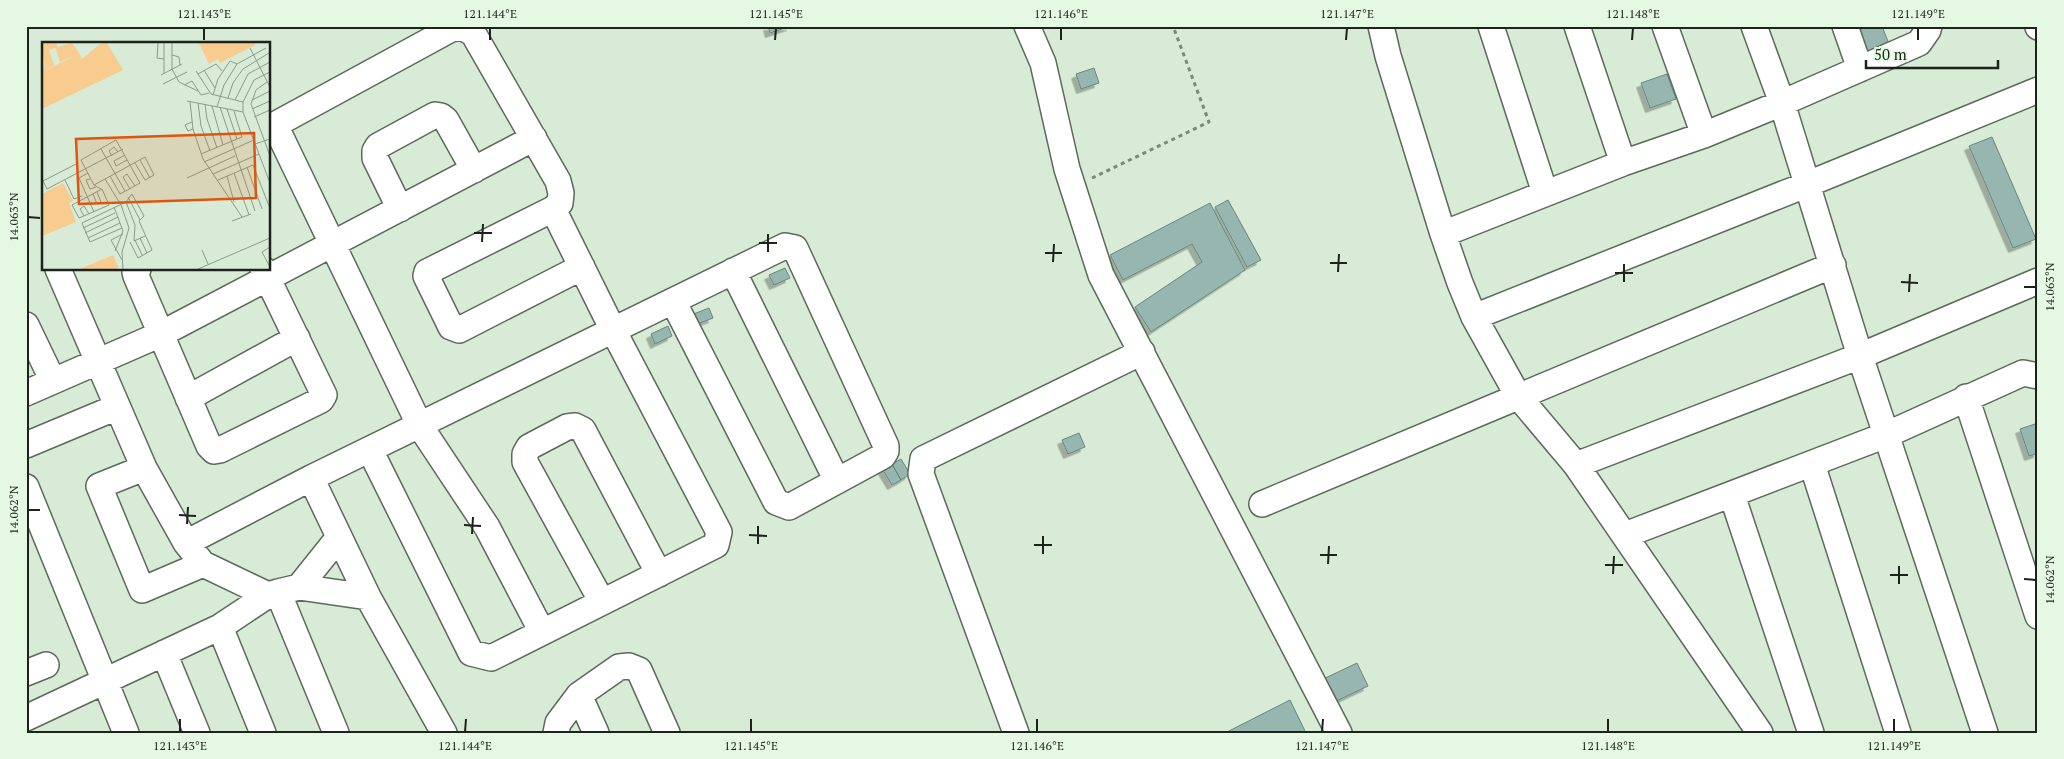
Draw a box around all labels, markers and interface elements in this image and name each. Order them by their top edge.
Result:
text: 121.143°E [177,6,231,21]
text: 121.144°E [463,6,517,21]
text: 121.145°E [749,6,803,21]
text: 121.146°E [1034,6,1088,21]
text: 121.147°E [1320,6,1374,21]
text: 121.148°E [1606,6,1660,21]
text: 121.149°E [1891,6,1945,21]
scale bar [1866,38,1999,70]
inset map [42,42,270,270]
text: 50 m [1874,44,1907,64]
text: 14.063°N [6,192,21,242]
text: 14.063°N [2042,262,2057,312]
text: 14.062°N [6,485,21,535]
text: 14.062°N [2042,555,2057,605]
text: 121.143°E [153,738,207,753]
text: 121.144°E [438,738,492,753]
text: 121.145°E [724,738,778,753]
text: 121.146°E [1010,738,1064,753]
text: 121.147°E [1295,738,1349,753]
text: 121.148°E [1581,738,1635,753]
text: 121.149°E [1867,738,1921,753]

